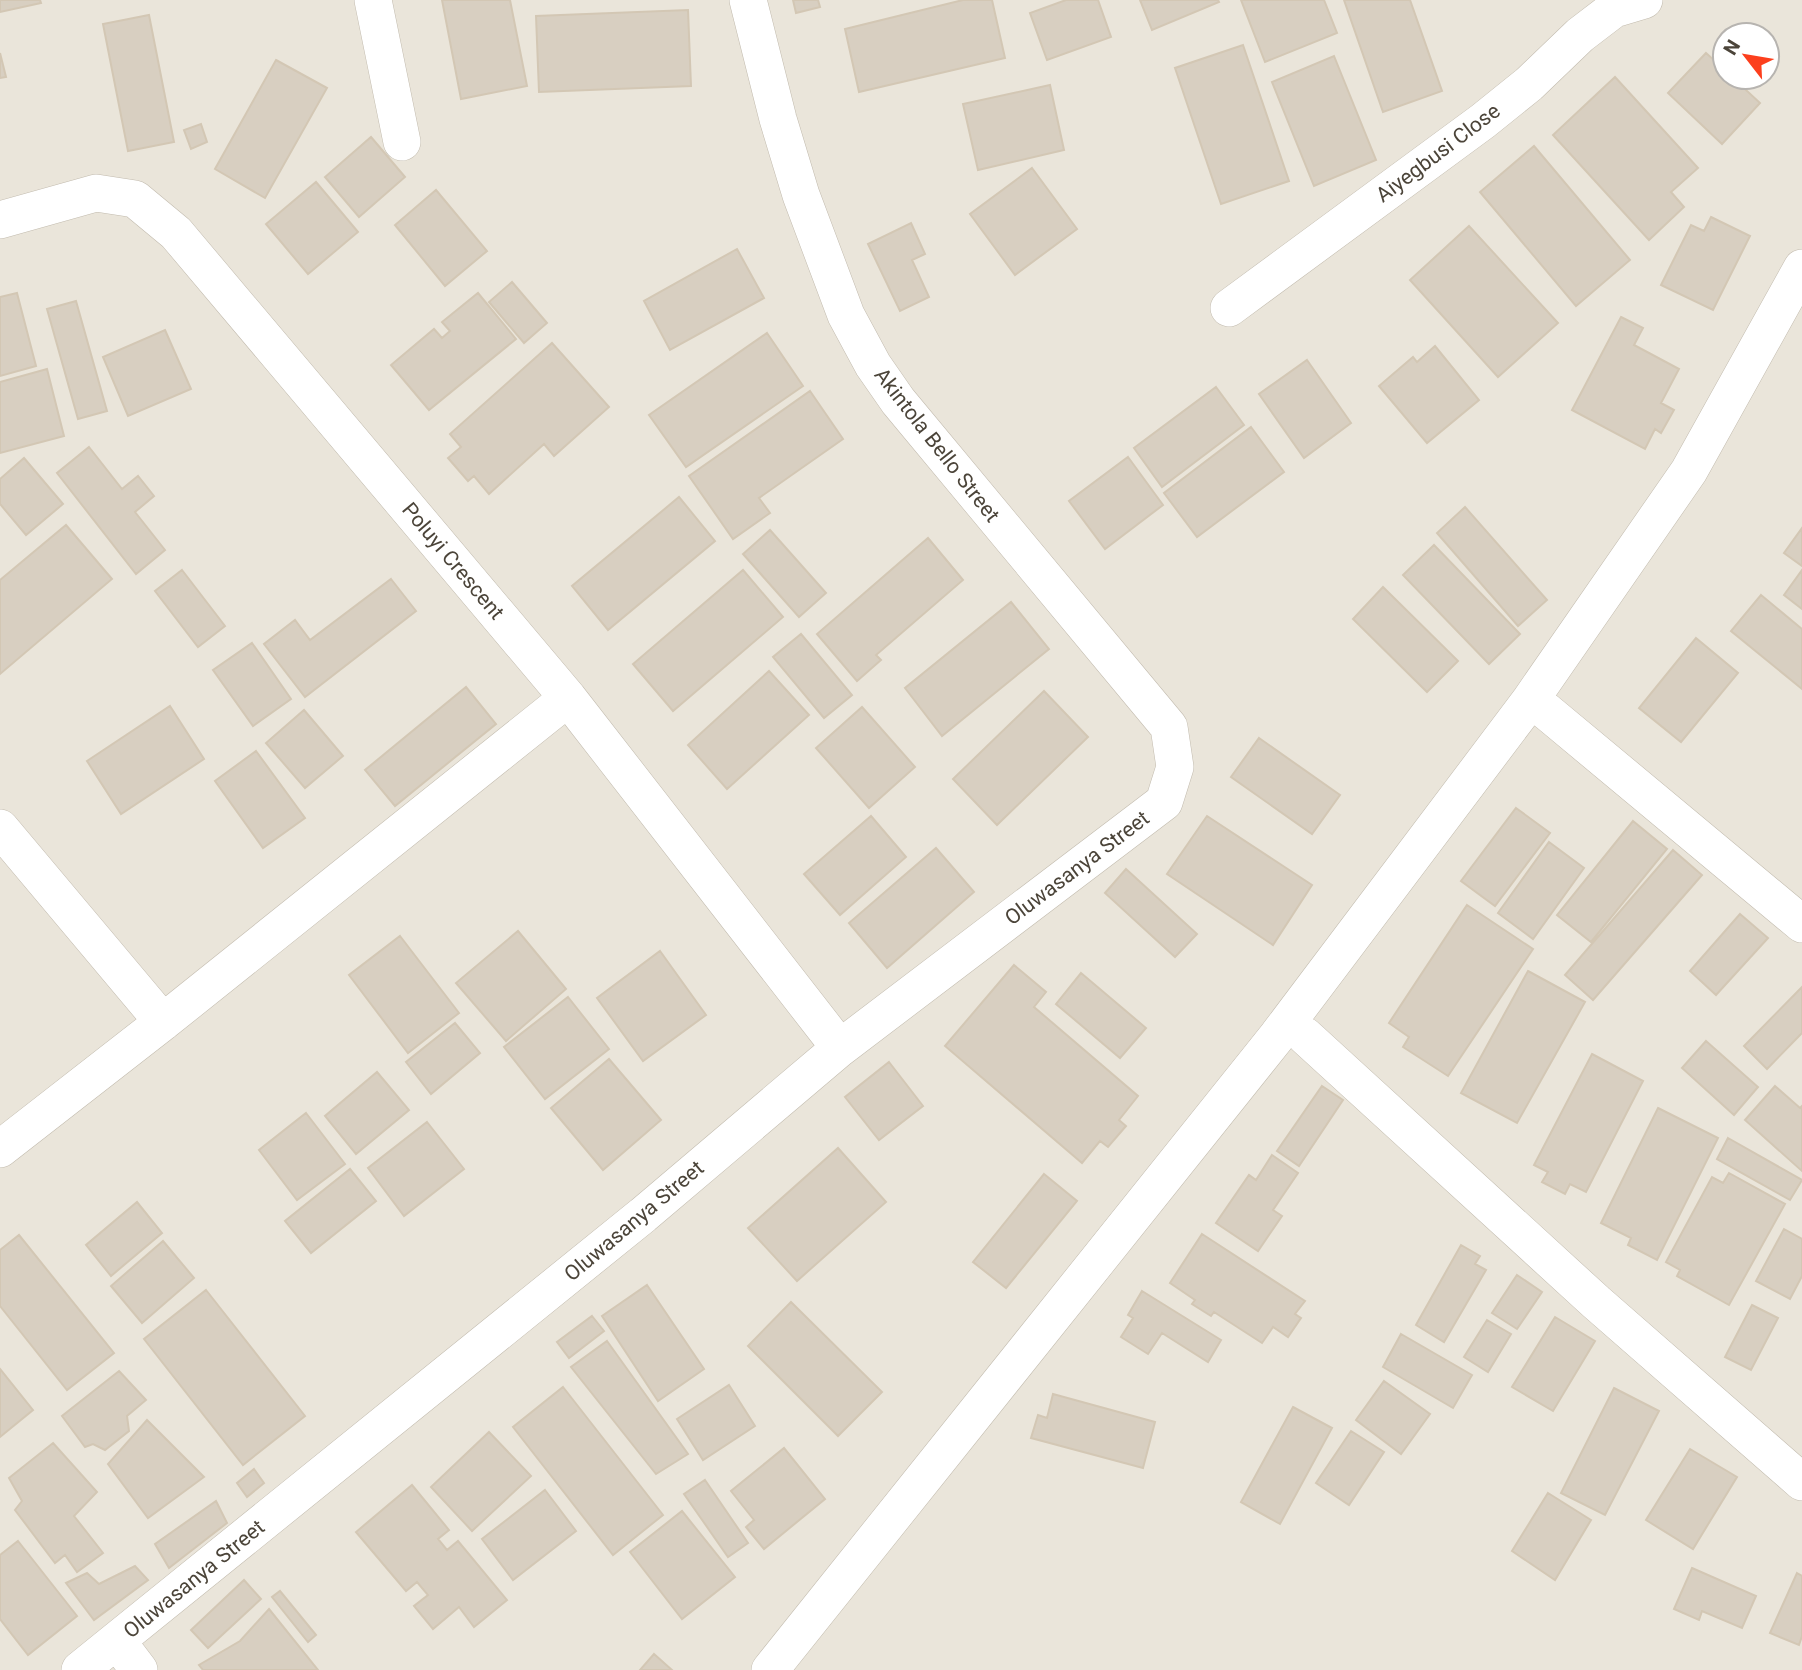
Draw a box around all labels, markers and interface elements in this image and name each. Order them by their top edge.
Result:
north arrow [1711,21,1781,91]
text: N [1719,36,1745,59]
street label: Aiyegbusi Close [1371,99,1505,207]
street label: Akintola Bello Street [870,363,1005,527]
street label: Poluyi Crescent [397,498,509,624]
street label: Oluwasanya Street [1000,806,1154,930]
street label: Oluwasanya Street [560,1156,708,1286]
street label: Oluwasanya Street [119,1515,269,1643]

